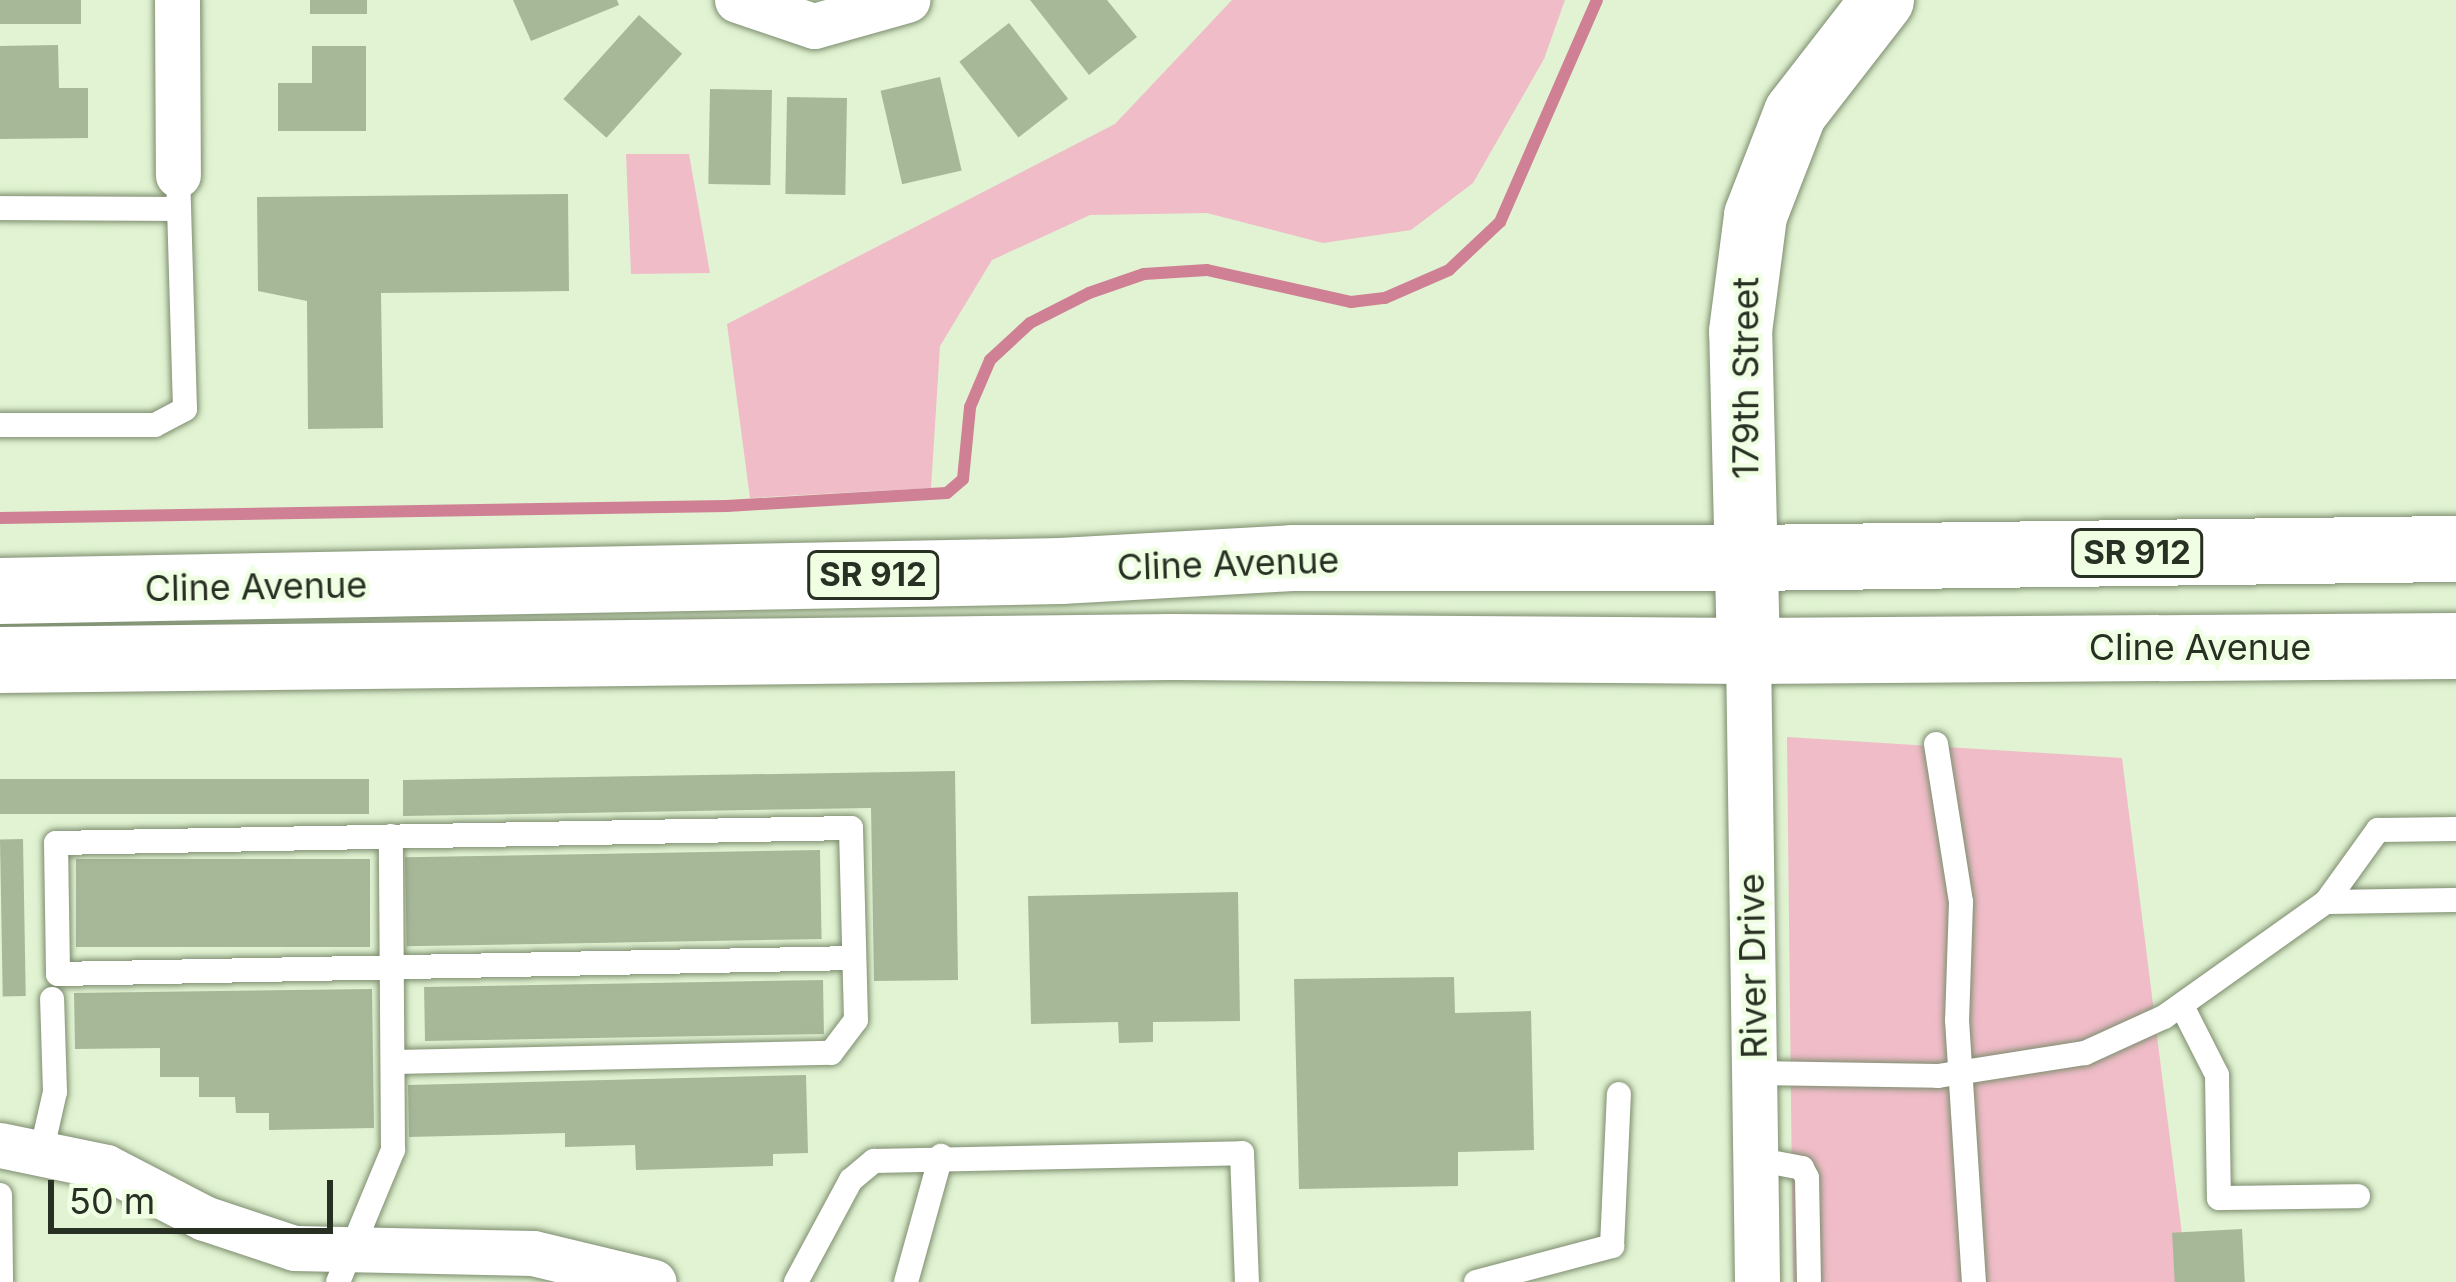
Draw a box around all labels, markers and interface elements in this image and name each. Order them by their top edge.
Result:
street label: 179th Street [1724,277,1768,479]
road number: SR 912 [2071,526,2203,580]
street label: Cline Avenue [1116,539,1340,589]
road number: SR 912 [807,548,939,602]
street label: Cline Avenue [144,563,368,611]
street label: Cline Avenue [2089,626,2311,670]
street label: River Drive [1730,873,1776,1059]
scale bar [54,1156,339,1230]
text: 50 m [69,1179,155,1223]

